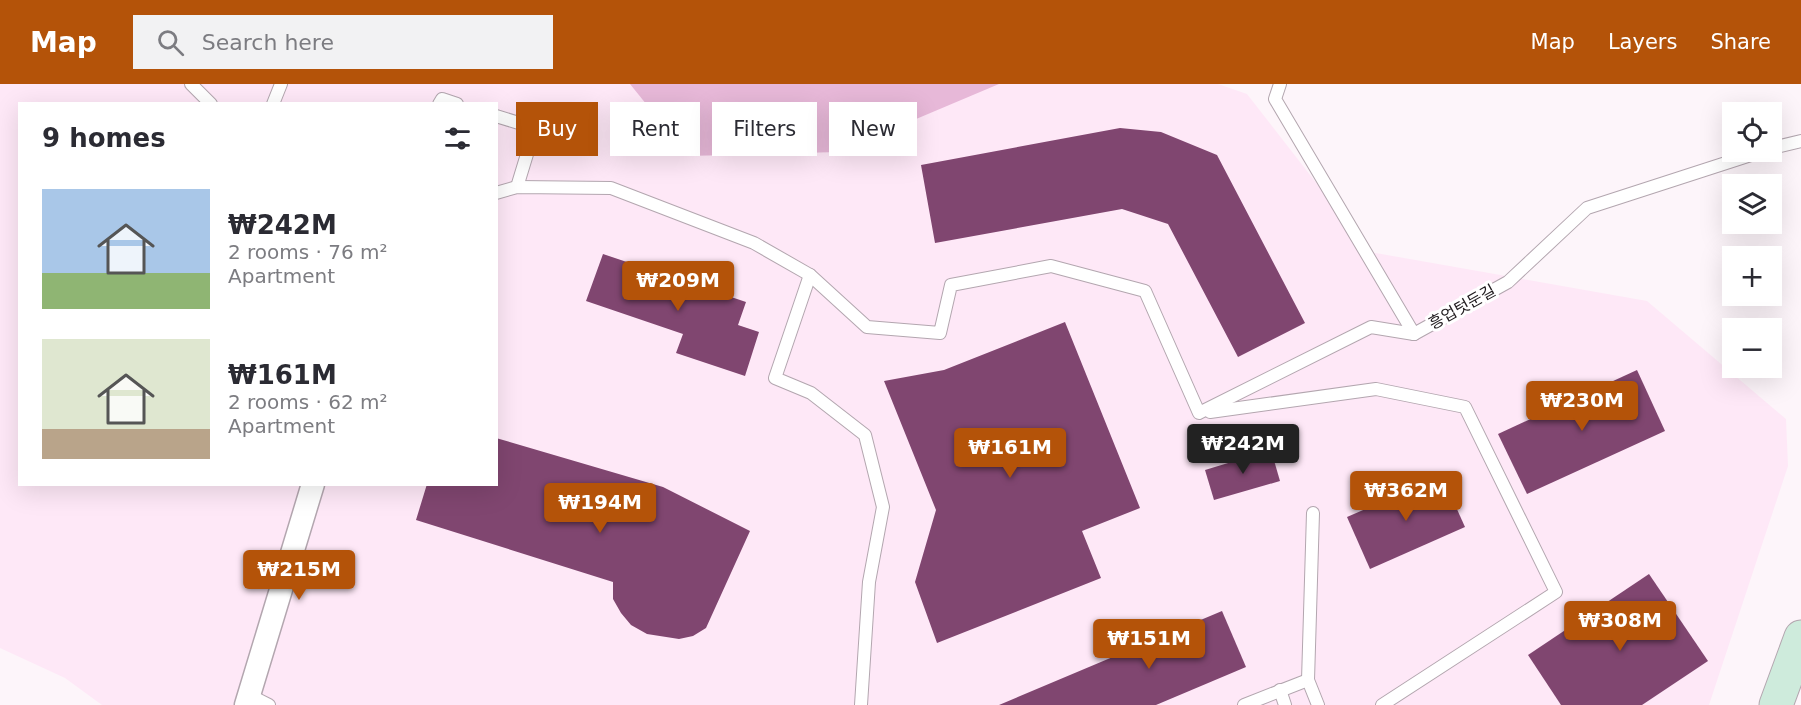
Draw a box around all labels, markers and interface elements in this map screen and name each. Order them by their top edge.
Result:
search box [133,15,553,69]
text: Map [30,26,97,59]
icon: search [154,26,187,59]
text: Search here [202,30,334,55]
text: Map [1531,30,1575,54]
text: Layers [1608,30,1677,54]
text: Share [1710,30,1771,54]
chip: Buy [516,102,598,156]
chip: Rent [610,102,700,156]
chip: Filters [712,102,817,156]
chip: New [829,102,917,156]
map controls [1722,102,1782,378]
button: locate [1722,102,1782,162]
icon: filters [441,122,474,155]
text: 9 homes [42,123,166,153]
button: layers [1722,174,1782,234]
text: ₩242M [228,210,337,240]
icon: home [90,213,162,285]
text: 2 rooms · 76 m² [228,240,388,264]
button: + [1722,246,1782,306]
pin: ₩209M [636,261,720,312]
text: Apartment [228,264,335,288]
text: ₩209M [636,268,720,292]
street label: 흥업텃둔길 [1425,281,1499,333]
button: − [1722,318,1782,378]
text: ₩161M [228,360,337,390]
icon: home [90,363,162,435]
pin: ₩230M [1540,381,1624,432]
text: ₩230M [1540,388,1624,412]
text: 2 rooms · 62 m² [228,390,388,414]
text: Apartment [228,414,335,438]
pin: ₩242M [1201,424,1285,475]
pin: ₩161M [968,428,1052,479]
text: ₩242M [1201,431,1285,455]
text: ₩161M [968,435,1052,459]
pin: ₩362M [1364,471,1448,522]
text: ₩362M [1364,478,1448,502]
pin: ₩194M [558,483,642,534]
text: ₩194M [558,490,642,514]
pin: ₩215M [257,550,341,601]
text: ₩215M [257,557,341,581]
pin: ₩308M [1578,601,1662,652]
text: ₩308M [1578,608,1662,632]
pin: ₩151M [1107,619,1191,670]
text: ₩151M [1107,626,1191,650]

